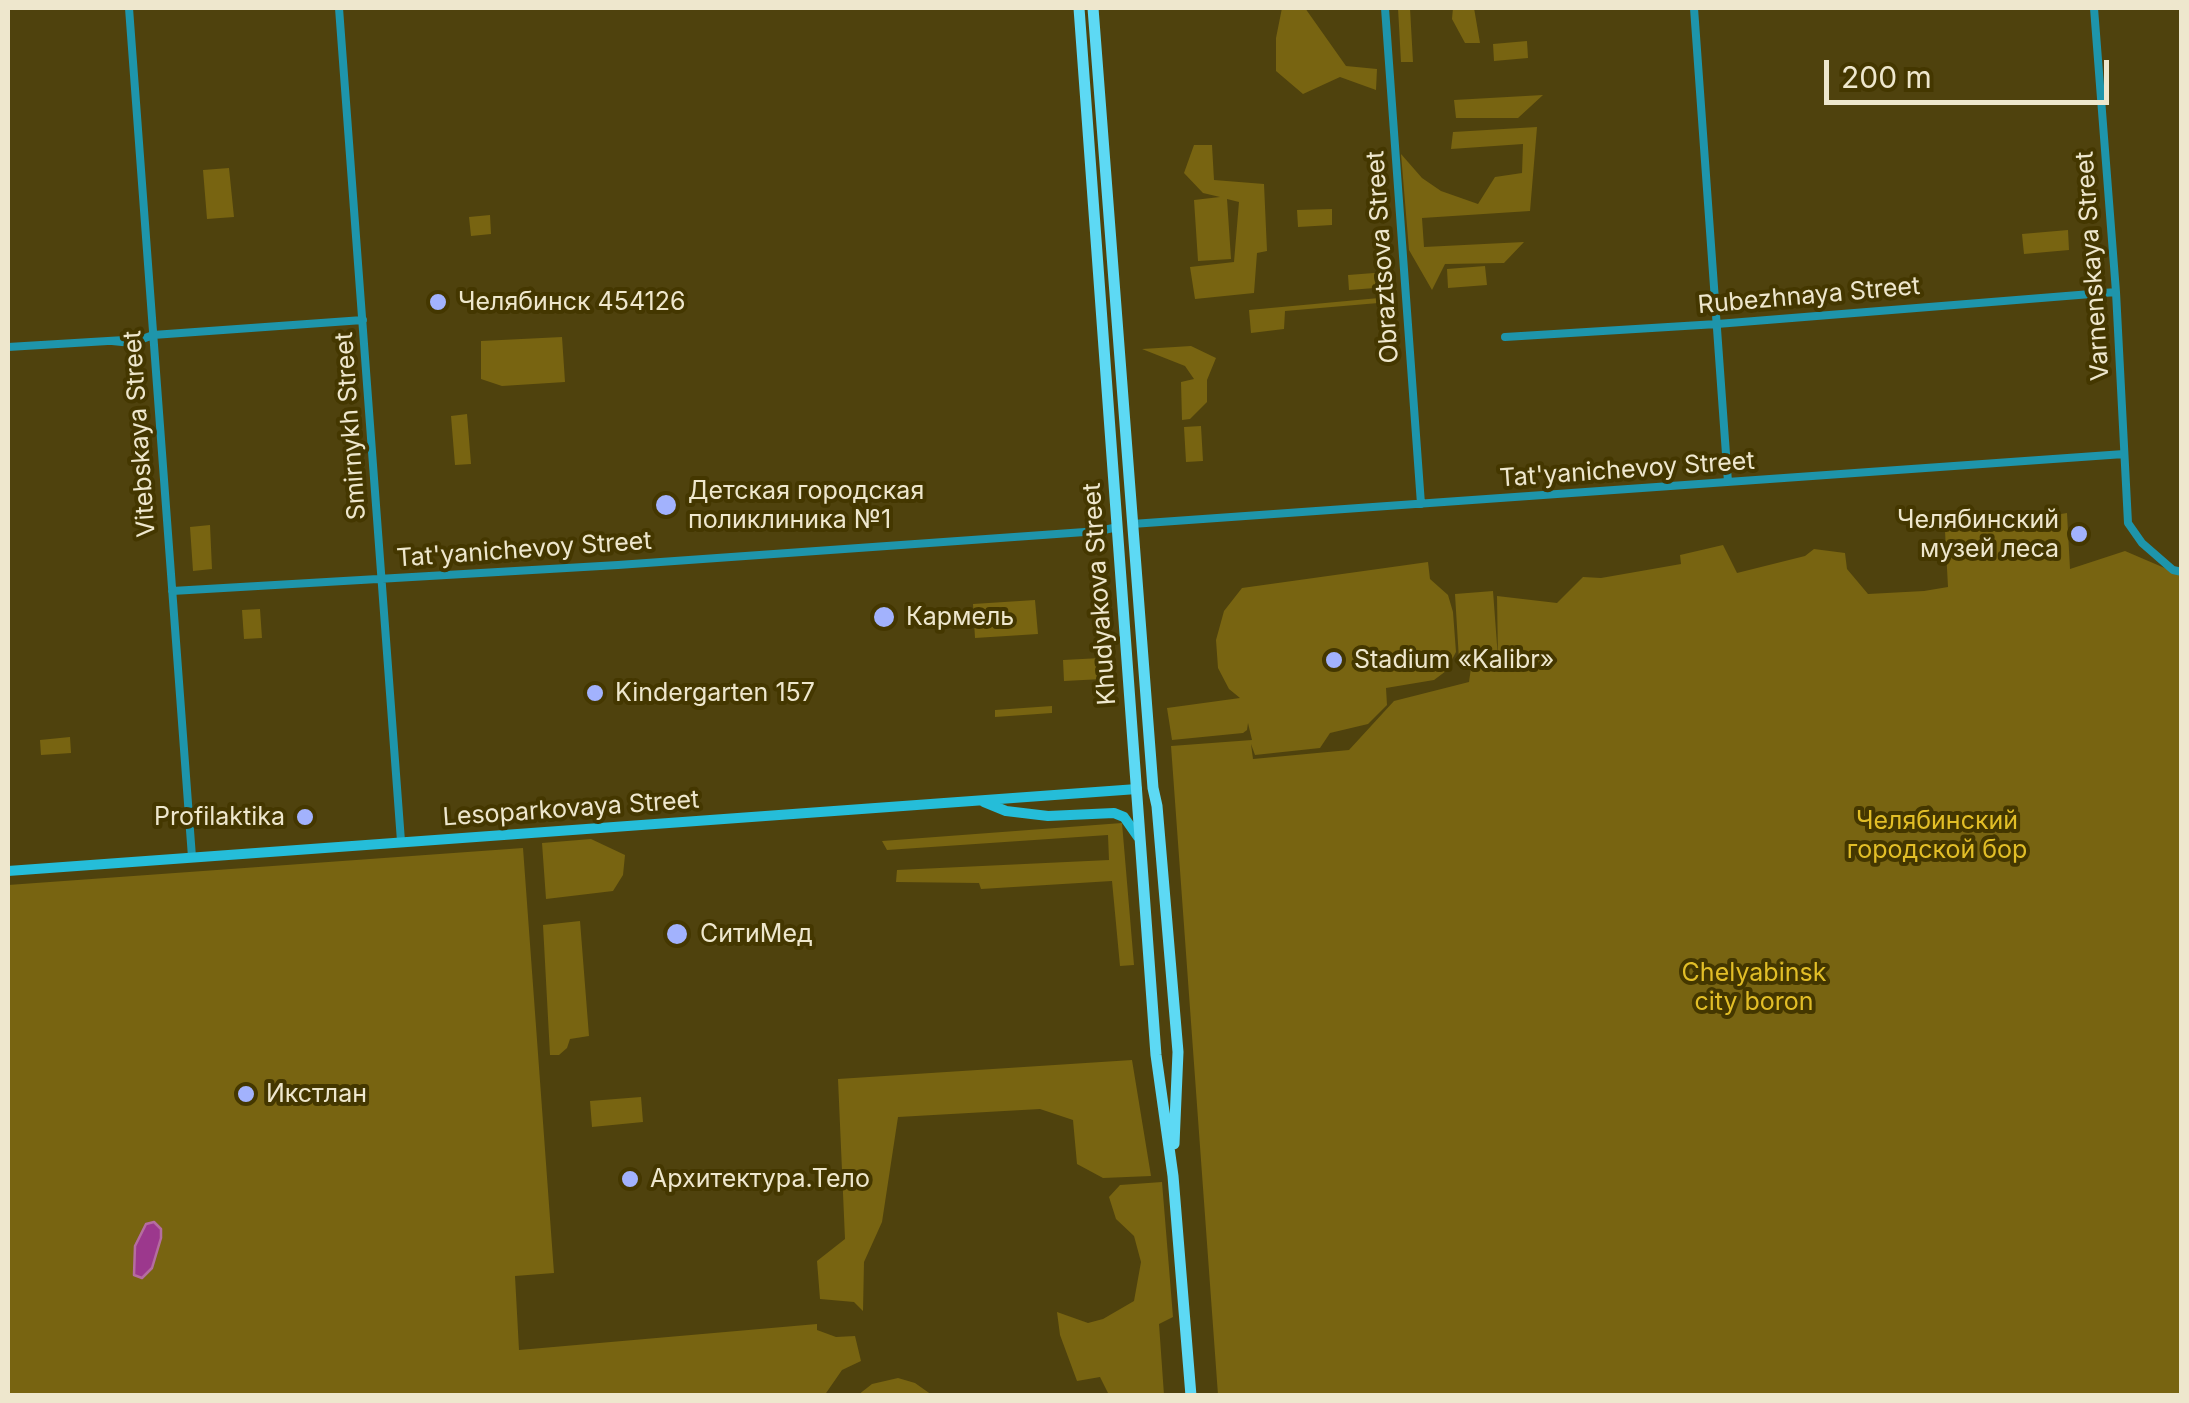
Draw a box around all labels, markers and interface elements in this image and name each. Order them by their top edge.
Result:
scale bar [1829,40,2114,102]
text: 200 m [1841,59,1932,95]
street label: Obraztsova Street [1361,150,1405,364]
street label: Varnenskaya Street [2070,150,2116,382]
street label: Rubezhnaya Street [1697,271,1921,321]
place label: Челябинск 454126 [458,287,685,317]
marker: Челябинск 454126 [427,291,449,313]
street label: Vitebskaya Street [118,330,162,538]
street label: Smirnykh Street [329,331,373,521]
street label: Tat'yanichevoy Street [1498,446,1756,494]
place label: Детская городская поликлиника №1 [688,476,924,535]
street label: Khudyakova Street [1077,482,1123,706]
marker: Детская городская поликлиника №1 [653,492,679,518]
place label: Челябинский музей леса [1897,505,2059,564]
marker: Челябинский музей леса [2068,523,2090,545]
street label: Tat'yanichevoy Street [395,526,653,574]
place label: Кармель [906,602,1014,632]
marker: Кармель [871,604,897,630]
place label: Stadium «Kalibr» [1354,645,1554,675]
marker: Stadium «Kalibr» [1323,649,1345,671]
place label: Kindergarten 157 [615,678,815,708]
marker: Kindergarten 157 [584,682,606,704]
street label: Lesoparkovaya Street [442,785,700,833]
place label: Profilaktika [154,802,285,832]
marker: Profilaktika [294,806,316,828]
park label: Челябинский городской бор [1847,806,2027,865]
place label: СитиМед [700,919,813,949]
marker: СитиМед [664,921,690,947]
park label: Chelyabinsk city boron [1682,958,1826,1017]
place label: Икстлан [266,1079,367,1109]
marker: Икстлан [235,1083,257,1105]
place label: Архитектура.Тело [650,1164,870,1194]
marker: Архитектура.Тело [619,1168,641,1190]

